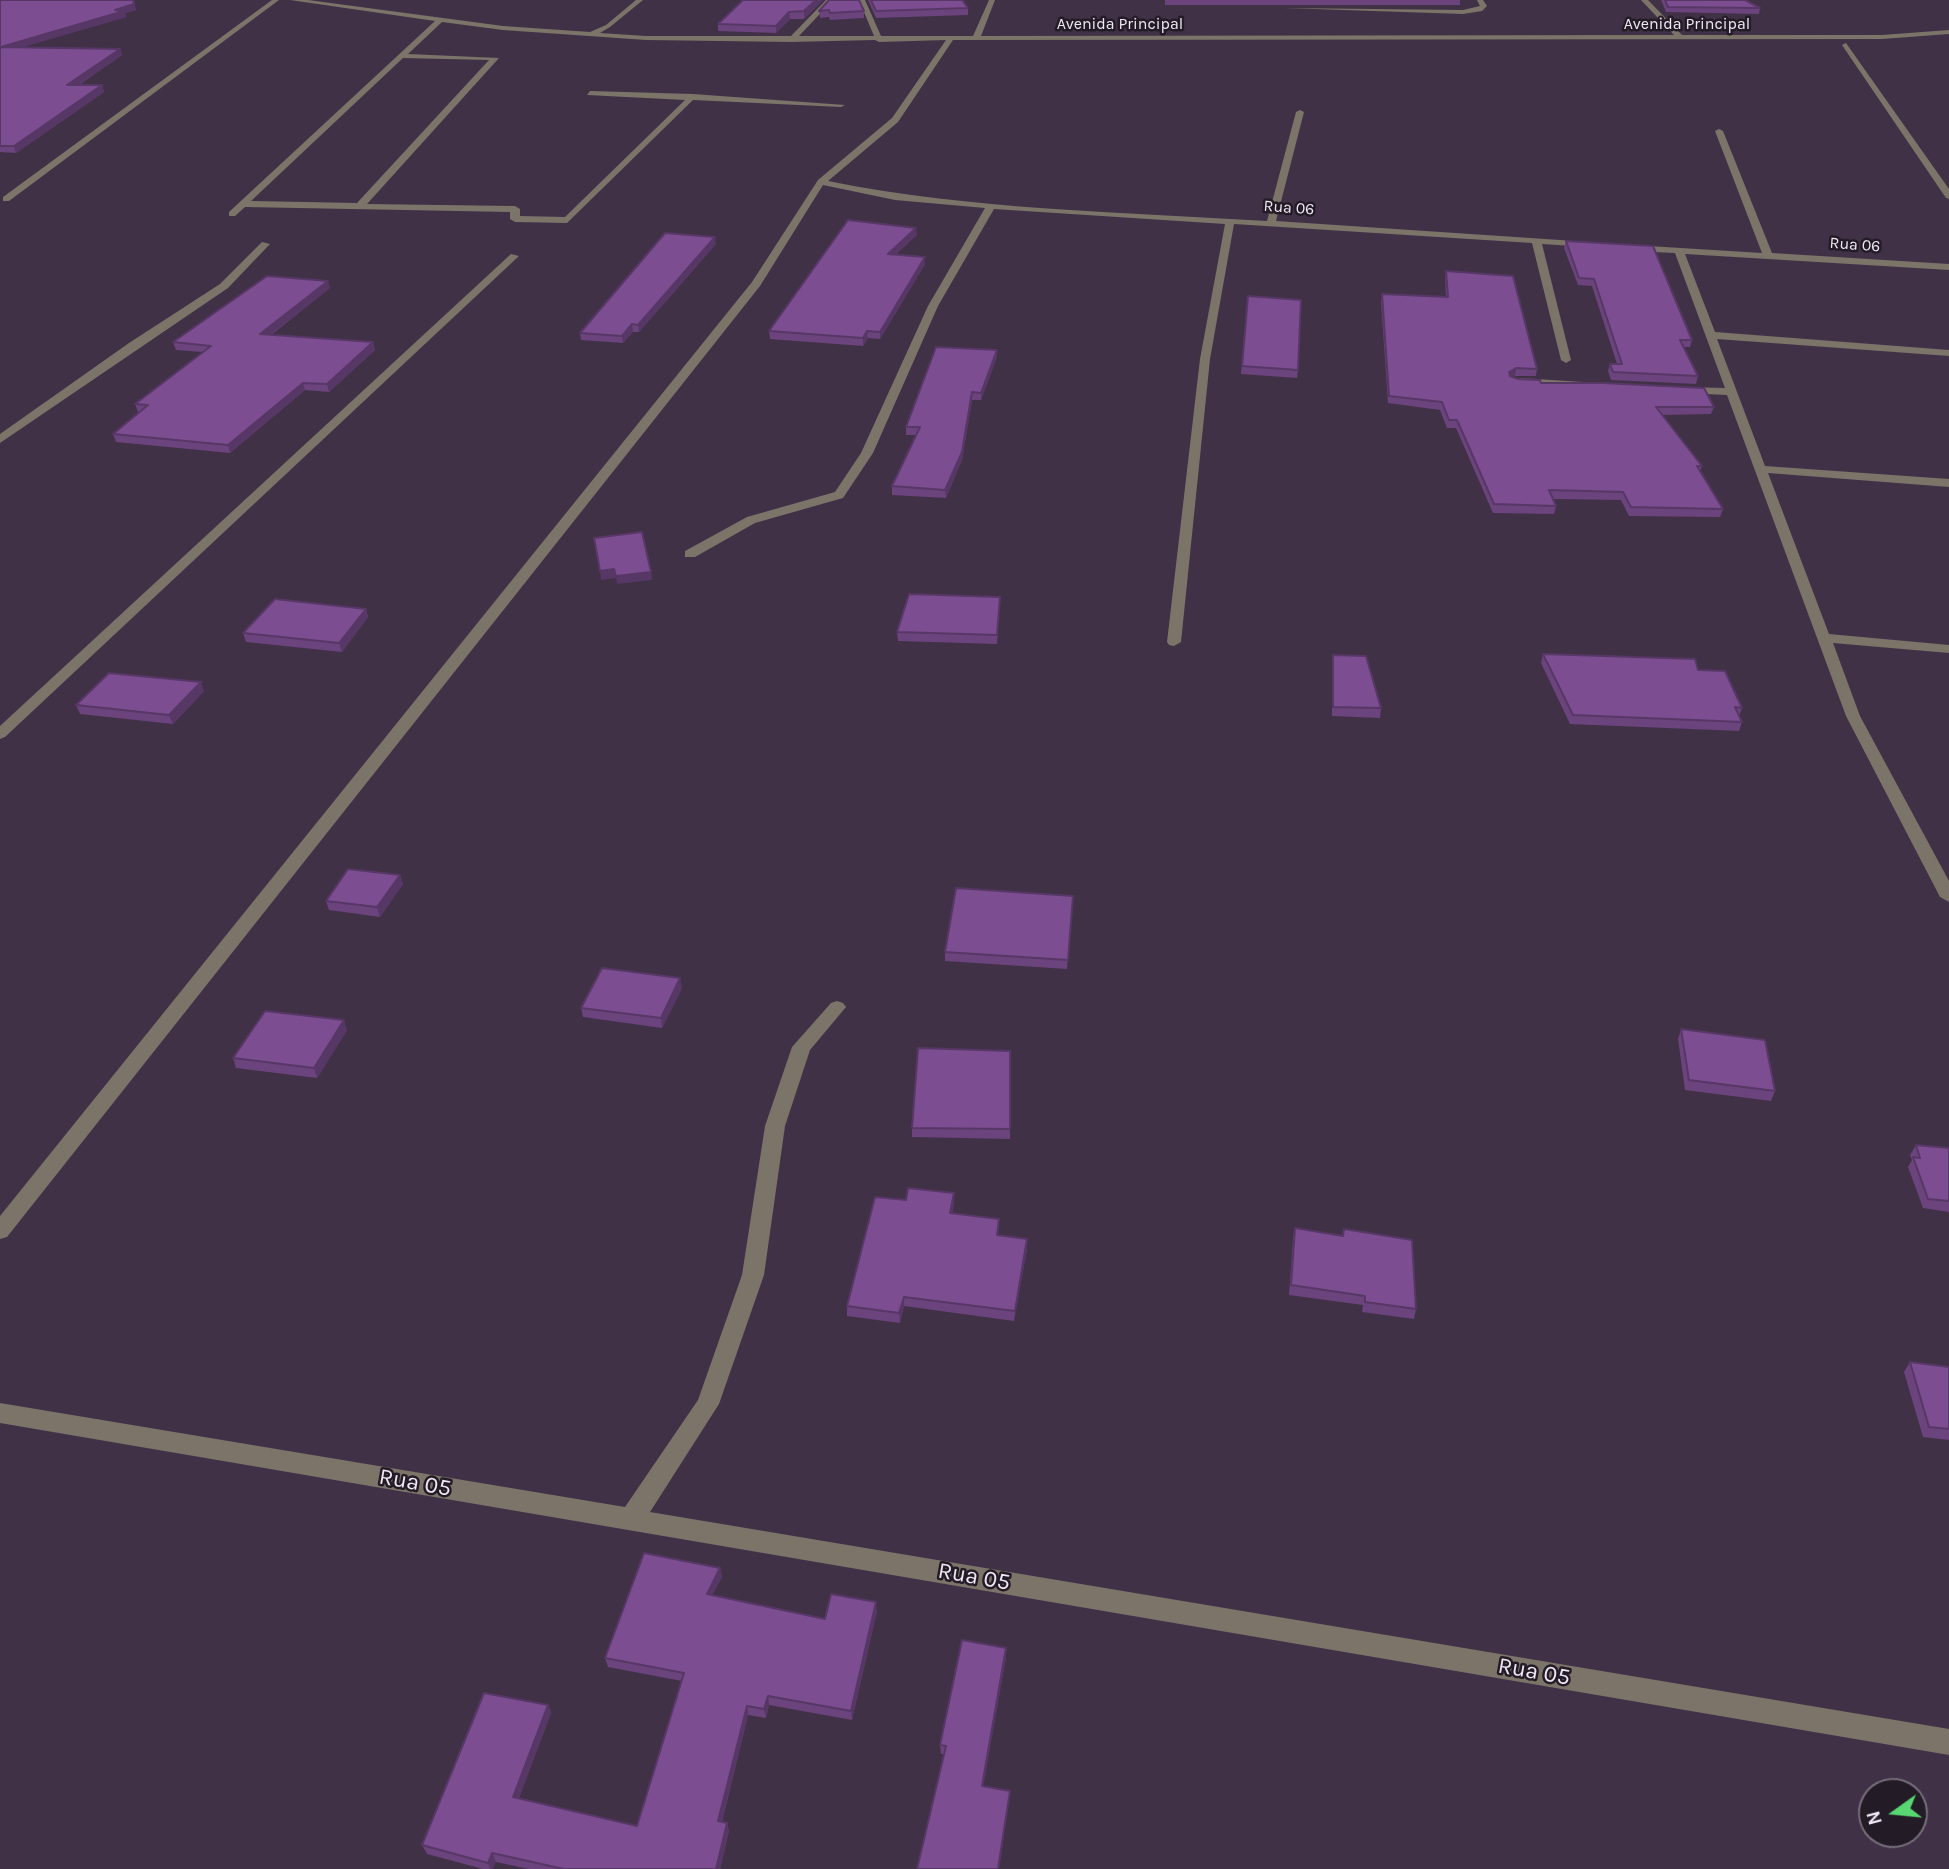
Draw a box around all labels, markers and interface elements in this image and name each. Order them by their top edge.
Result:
street label: Avenida Principal [1057,14,1183,34]
street label: Avenida Principal [1624,14,1750,34]
street label: Rua 06 [1263,197,1315,219]
street label: Rua 06 [1829,234,1881,256]
street label: Rua 05 [377,1463,453,1503]
street label: Rua 05 [936,1557,1012,1597]
street label: Rua 05 [1496,1652,1572,1692]
north arrow [1858,1778,1928,1848]
text: N [1862,1808,1887,1827]

